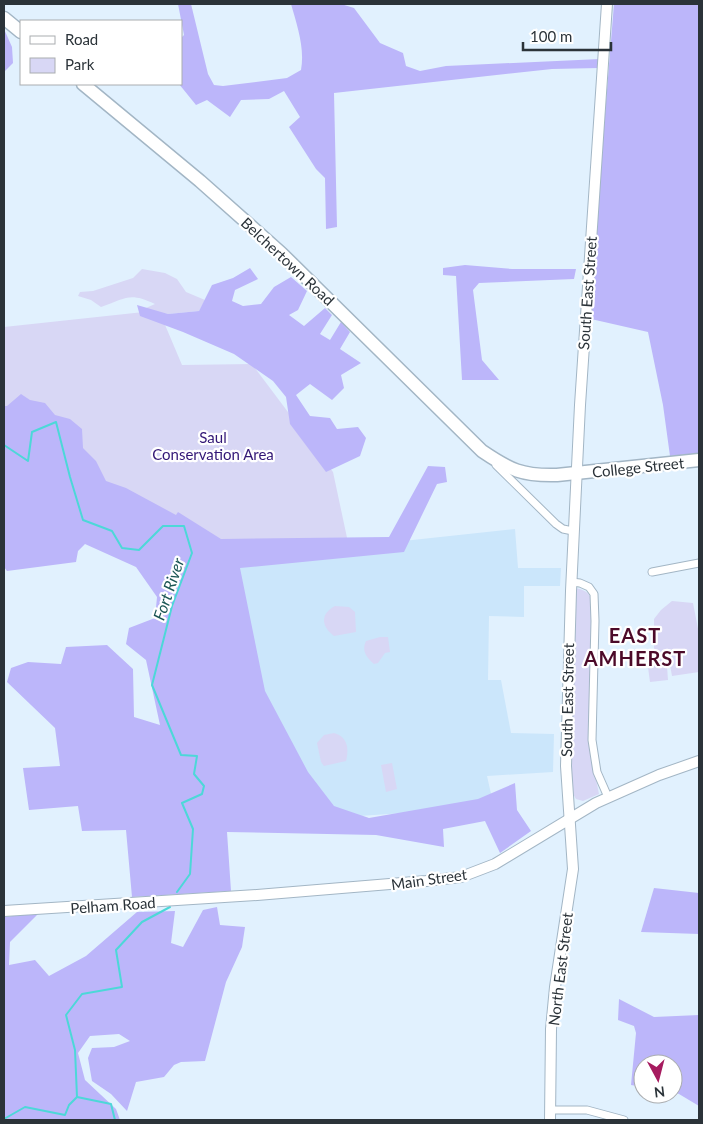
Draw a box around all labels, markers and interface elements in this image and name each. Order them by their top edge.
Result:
legend [20,20,182,85]
scale bar [523,20,610,52]
text: 100 m [530,27,572,45]
text: Road [65,30,98,48]
text: Park [65,55,95,73]
street label: Belchertown Road [238,213,338,309]
street label: South East Street [574,235,600,350]
park label: Saul Conservation Area [152,428,274,463]
street label: College Street [591,453,685,481]
water label: Fort River [149,555,188,623]
district label: EAST AMHERST [583,623,686,670]
street label: South East Street [557,642,577,757]
street label: Main Street [390,865,469,893]
street label: Pelham Road [70,893,156,917]
street label: North East Street [544,911,576,1027]
north arrow [633,1054,683,1104]
text: N [653,1083,666,1101]

